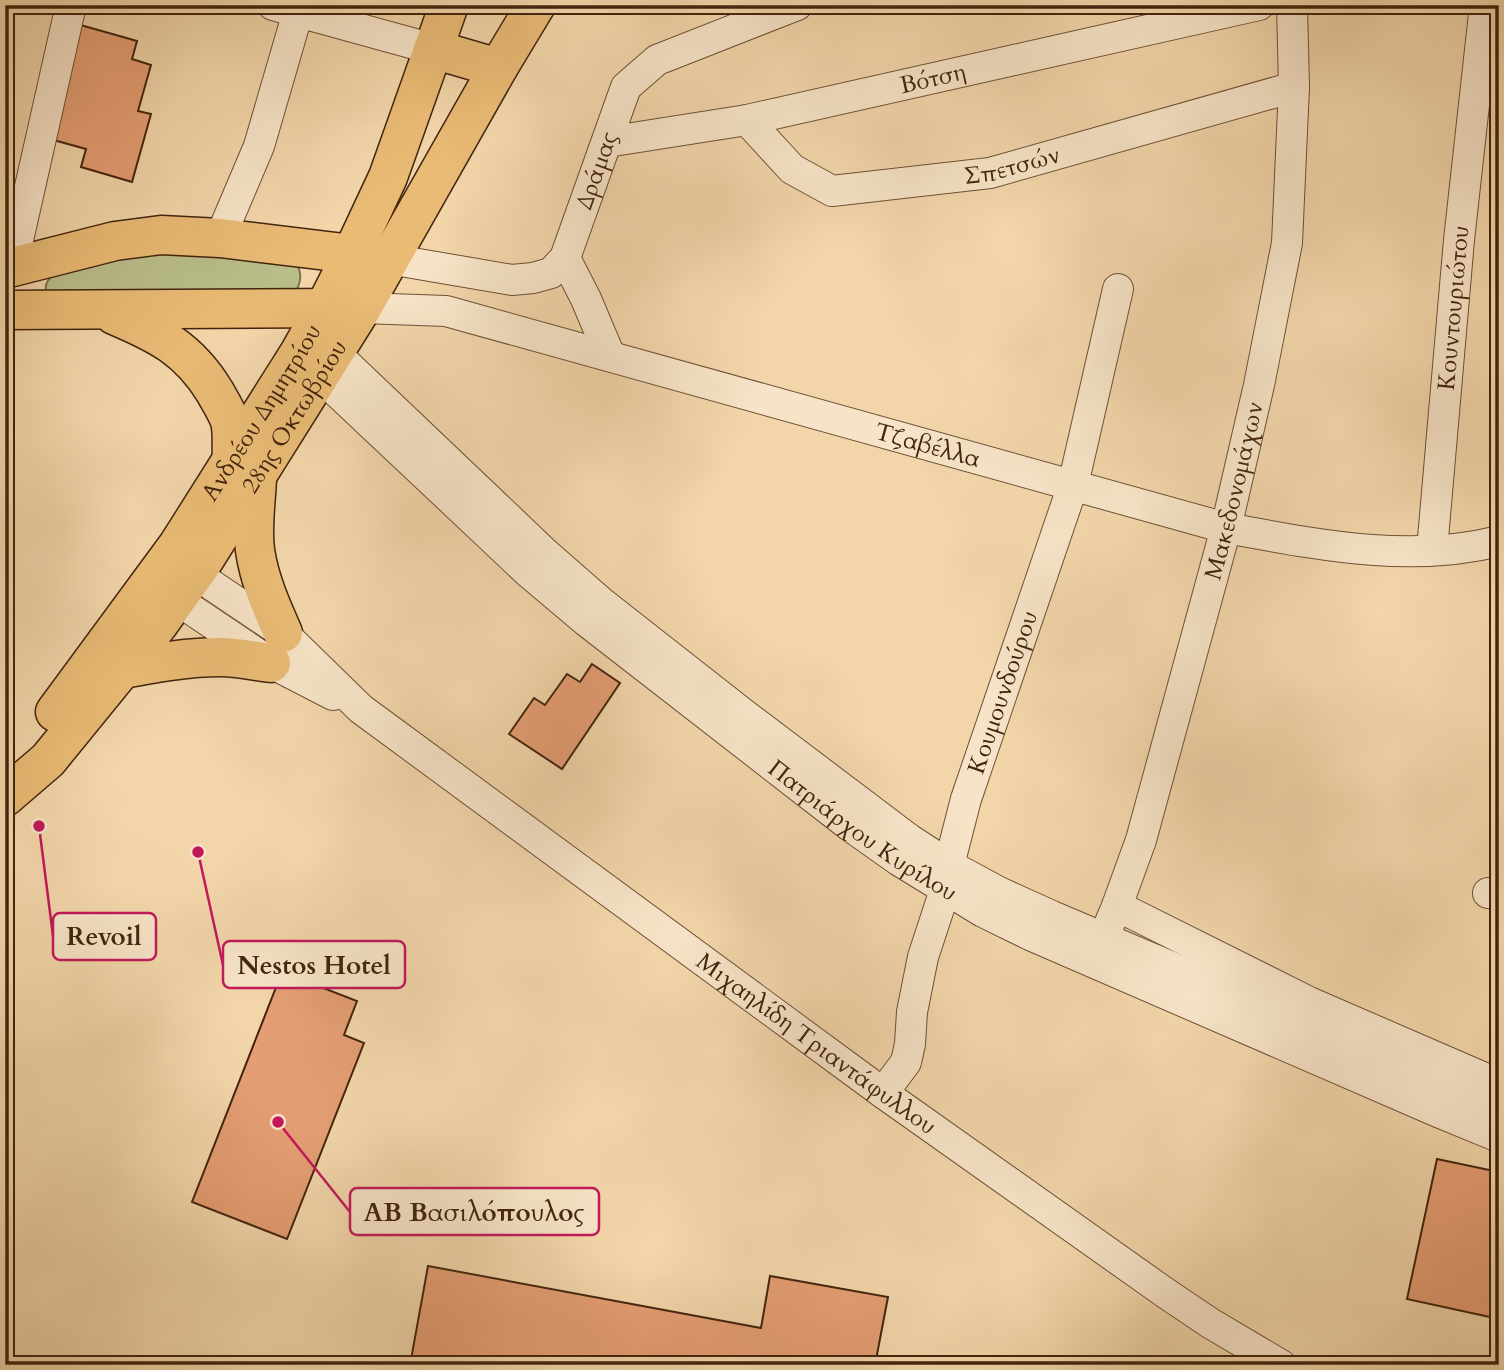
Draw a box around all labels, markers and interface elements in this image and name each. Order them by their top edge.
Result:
street label: Βότση [897,55,969,102]
street label: Δράμας [568,127,626,214]
street label: Σπετσών [962,138,1064,193]
street label: Κουντουριώτου [1430,224,1478,392]
street label: Ανδρέου Δημητρίου [194,318,329,508]
street label: 28ης Οκτωβρίου [234,334,355,500]
street label: Μακεδονομάχων [1197,399,1272,584]
street label: Τζαβέλλα [871,415,984,476]
street label: Κουμουνδούρου [960,606,1046,778]
street label: Πατριάρχου Κυρίλου [761,752,963,909]
callout: Revoil [53,913,156,960]
text: Revoil [66,919,142,954]
callout: Nestos Hotel [223,941,405,988]
street label: Μιχαηλίδη Τριαντάφυλλου [689,945,943,1143]
text: Nestos Hotel [237,948,391,983]
callout: ΑΒ Βασιλόπουλος [350,1188,599,1235]
text: ΑΒ Βασιλόπουλος [364,1195,584,1230]

